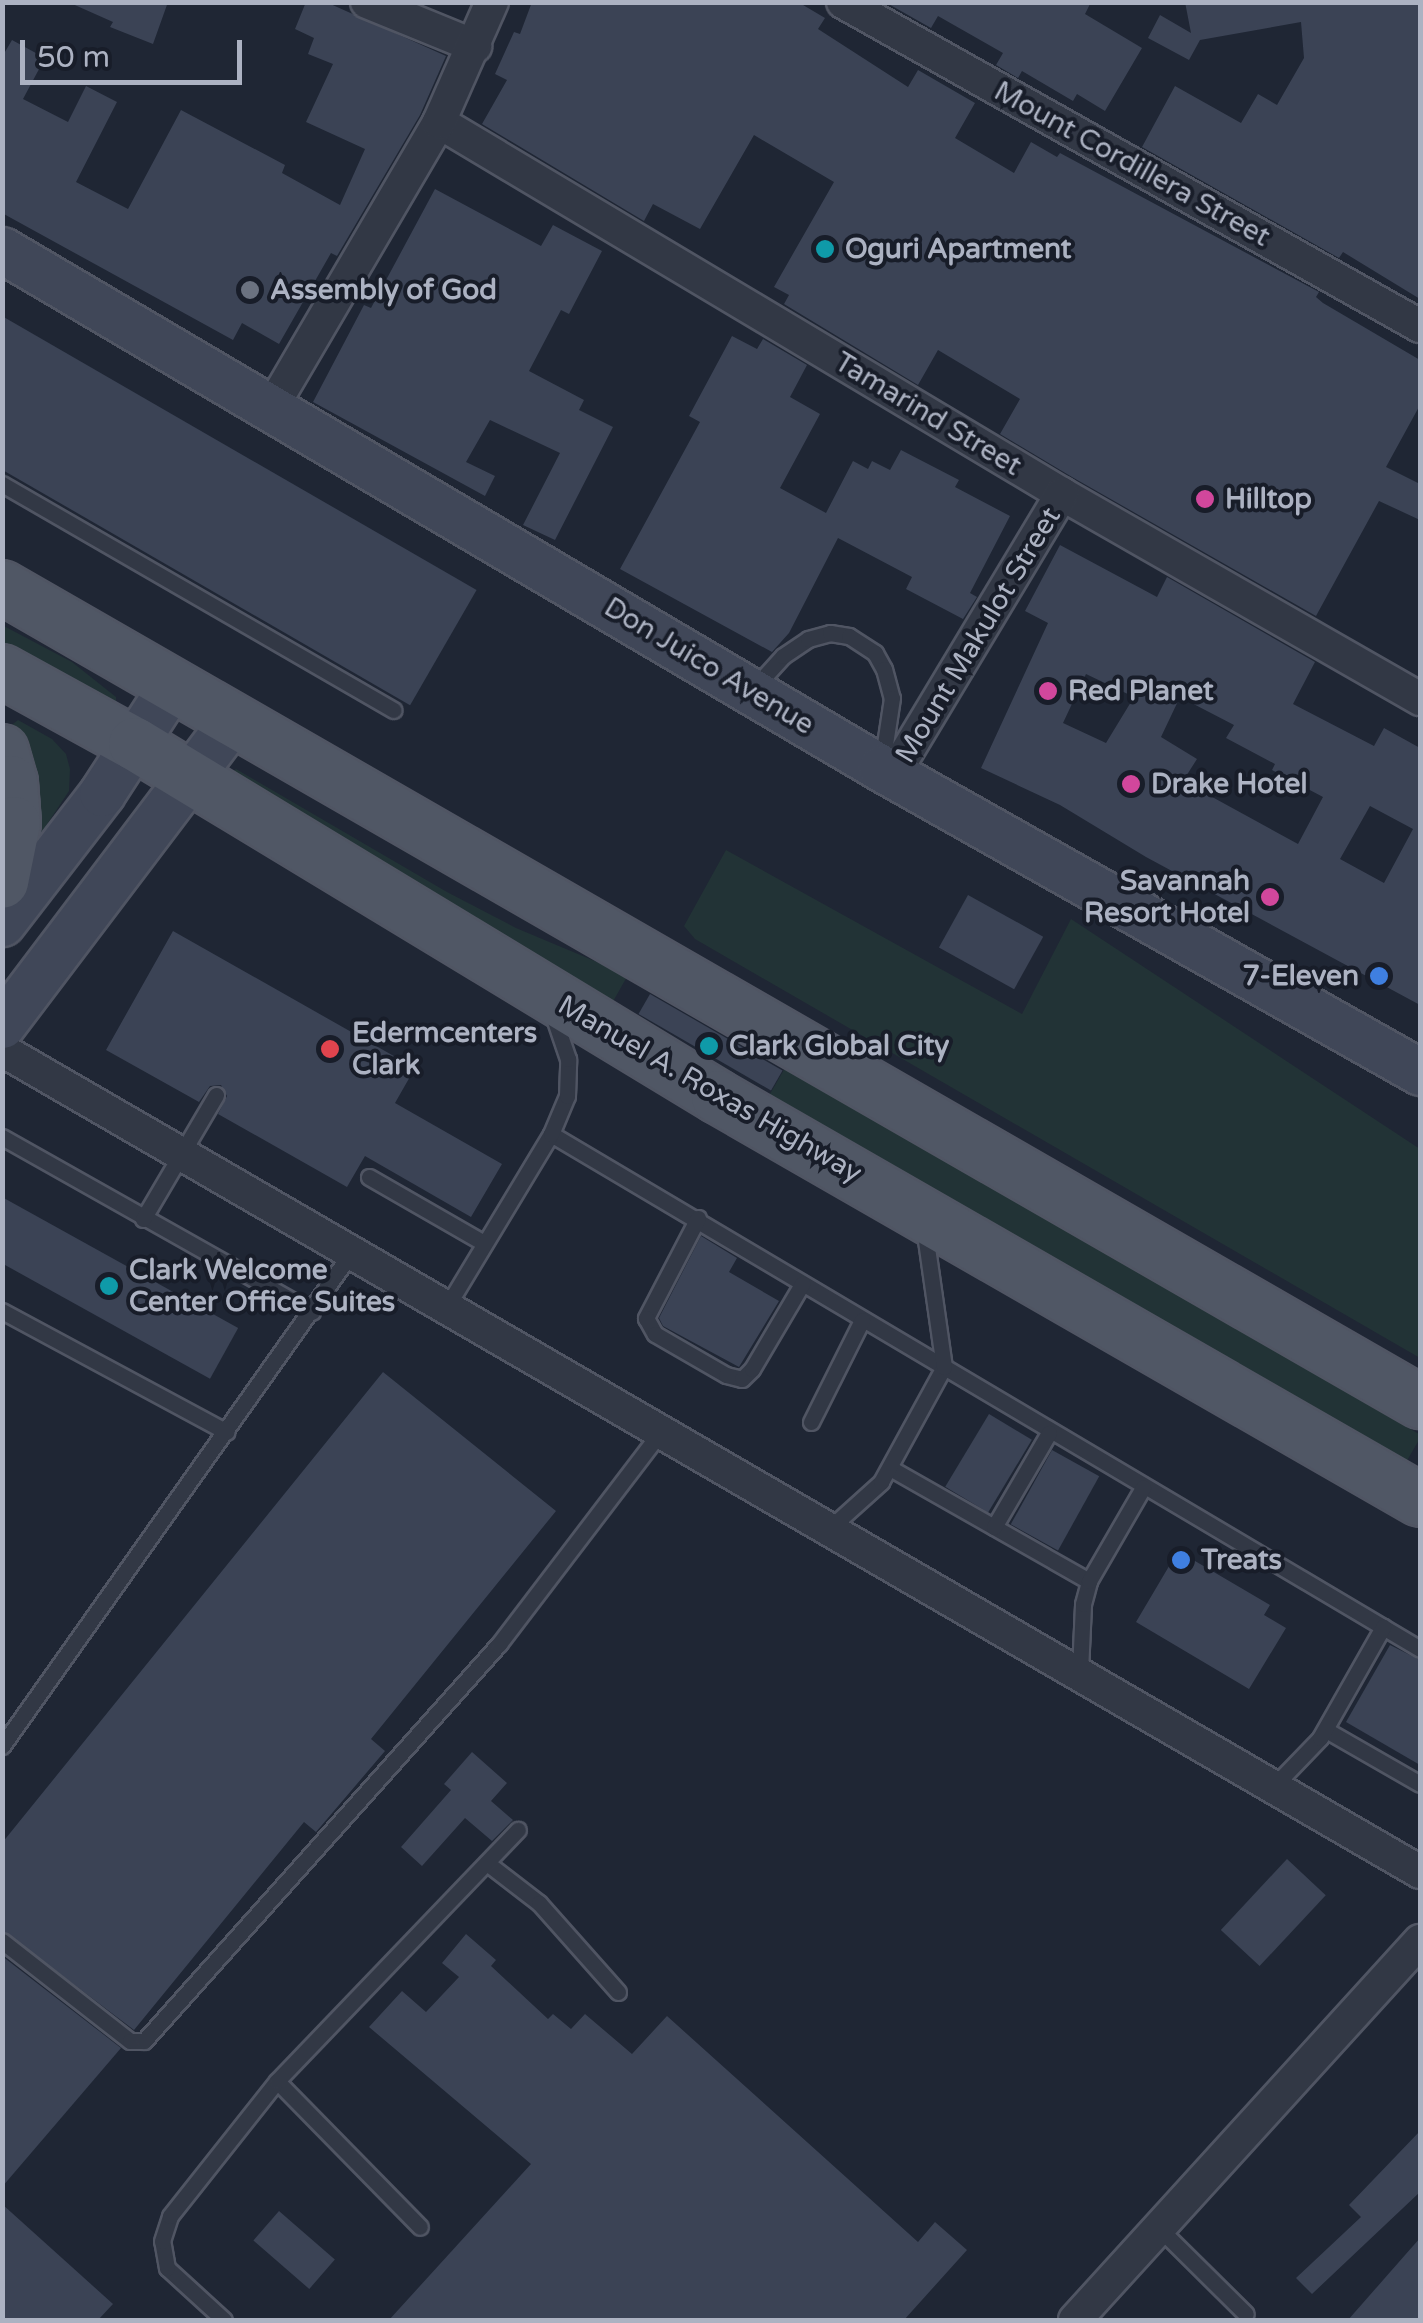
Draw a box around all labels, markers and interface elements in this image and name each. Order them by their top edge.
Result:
scale bar [25,20,248,82]
text: 50 m [37,39,110,76]
street label: Mount Cordillera Street [988,74,1276,254]
place label: Oguri Apartment [845,232,1071,266]
marker: Oguri Apartment [814,238,836,260]
place label: Assembly of God [270,273,497,307]
marker: Assembly of God [239,279,261,301]
street label: Tamarind Street [829,345,1027,483]
place label: Hilltop [1225,482,1312,516]
marker: Hilltop [1194,488,1216,510]
street label: Mount Makulot Street [888,501,1068,769]
street label: Don Juico Avenue [598,590,820,742]
place label: Red Planet [1068,674,1214,708]
marker: Red Planet [1037,680,1059,702]
place label: Drake Hotel [1151,767,1307,801]
marker: Drake Hotel [1120,773,1142,795]
place label: Savannah Resort Hotel [1084,864,1250,930]
marker: Savannah Resort Hotel [1259,886,1281,908]
place label: 7-Eleven [1242,959,1359,993]
marker: 7-Eleven [1368,965,1390,987]
street label: Manuel A. Roxas Highway [552,988,868,1190]
place label: Edermcenters Clark [352,1016,537,1082]
place label: Clark Global City [729,1029,949,1063]
marker: Clark Global City [698,1035,720,1057]
marker: Edermcenters Clark [317,1036,343,1062]
place label: Clark Welcome Center Office Suites [129,1253,395,1319]
marker: Clark Welcome Center Office Suites [98,1275,120,1297]
place label: Treats [1201,1543,1282,1577]
marker: Treats [1170,1549,1192,1571]

